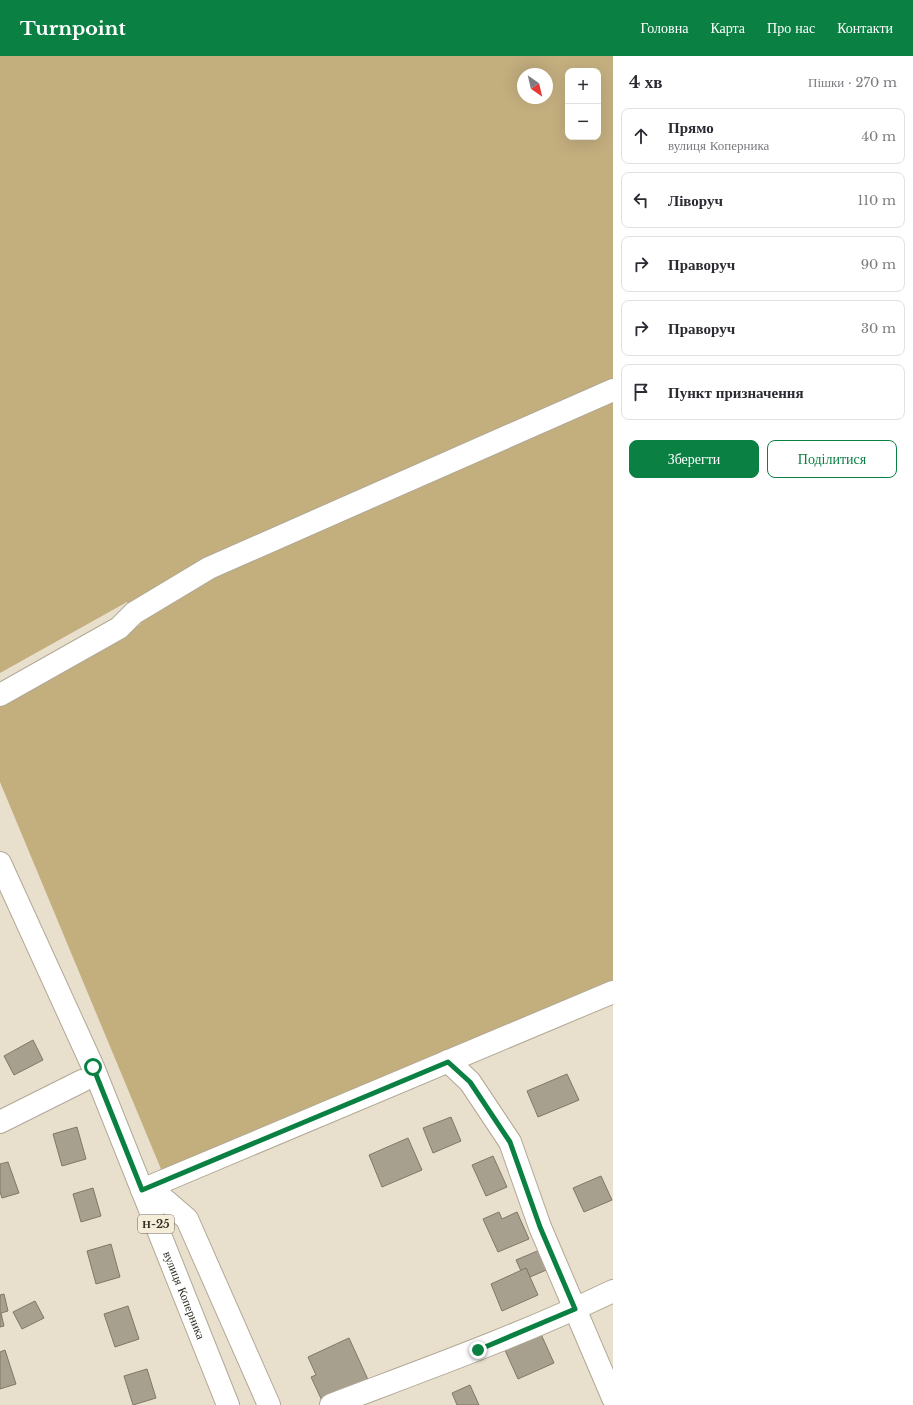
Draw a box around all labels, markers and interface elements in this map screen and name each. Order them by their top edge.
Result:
text: Turnpoint [20,17,126,40]
text: Головна [640,19,688,37]
text: Карта [710,19,745,37]
text: Про нас [767,19,815,37]
text: Контакти [837,19,893,37]
north arrow [517,68,553,104]
map controls [565,68,601,140]
button: + [565,68,601,104]
text: 4 хв [629,72,663,93]
text: Пішки · 270 m [808,74,897,91]
button: − [565,104,601,140]
text: Прямо [668,118,714,137]
icon: ahead [630,125,652,147]
text: 40 m [861,128,896,145]
text: вулиця Коперника [668,137,769,154]
icon: left [630,189,652,211]
text: Ліворуч [668,191,723,210]
text: 110 m [857,192,896,209]
icon: right [630,253,652,275]
text: Праворуч [668,255,735,274]
text: 90 m [861,256,896,273]
icon: right [630,317,652,339]
text: Праворуч [668,319,735,338]
text: 30 m [861,320,896,337]
icon: arrive [630,381,652,403]
text: Пункт призначення [668,383,804,402]
button: Зберегти [629,440,759,478]
button: Поділитися [767,440,897,478]
route start [84,1058,102,1076]
road number: Н-25 [138,1215,174,1233]
street label: вулиця Коперника [160,1249,209,1342]
route end [469,1341,487,1359]

